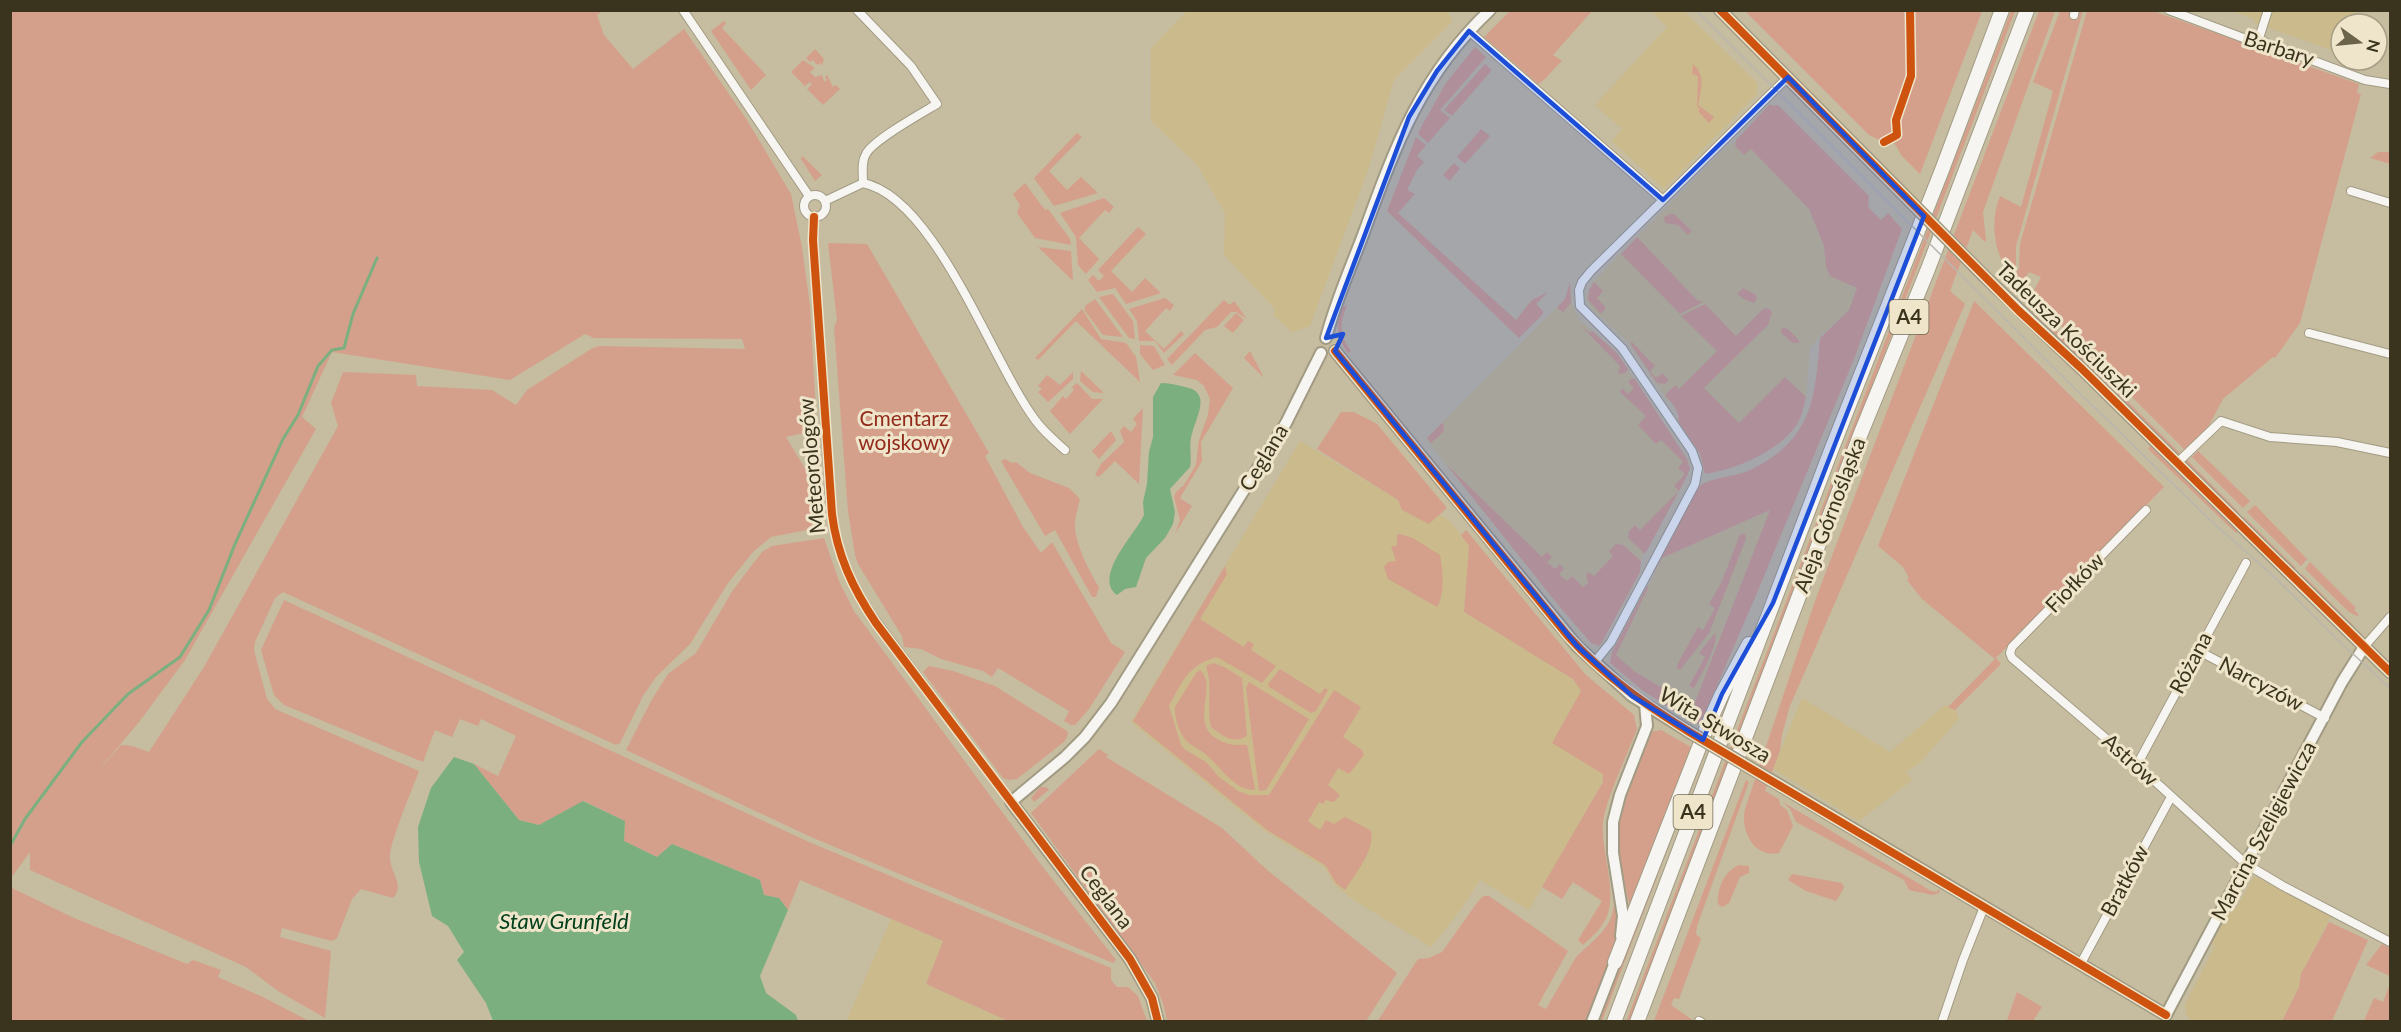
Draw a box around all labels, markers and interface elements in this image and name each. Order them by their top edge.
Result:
north arrow [2329,12,2389,72]
street label: Barbary [2241,25,2318,71]
text: N [2363,38,2385,54]
street label: Tadeusza Kościuszki [1992,256,2142,402]
road number: A4 [1890,300,1928,334]
street label: Meteorologów [792,397,829,535]
park label: Cmentarz wojskowy [858,405,950,454]
street label: Ceglana [1233,419,1292,495]
street label: Aleja Górnośląska [1788,433,1870,596]
street label: Fiołków [2039,546,2109,617]
street label: Różana [2163,627,2216,697]
street label: Narcyzów [2215,650,2309,715]
street label: Wita Stwosza [1655,681,1776,767]
street label: Astrów [2098,727,2164,791]
street label: Marcina Szeligiewicza [2205,736,2320,924]
road number: A4 [1674,795,1712,829]
street label: Bratków [2095,840,2153,920]
street label: Ceglana [1075,859,1139,933]
water label: Staw Grunfeld [499,907,629,934]

